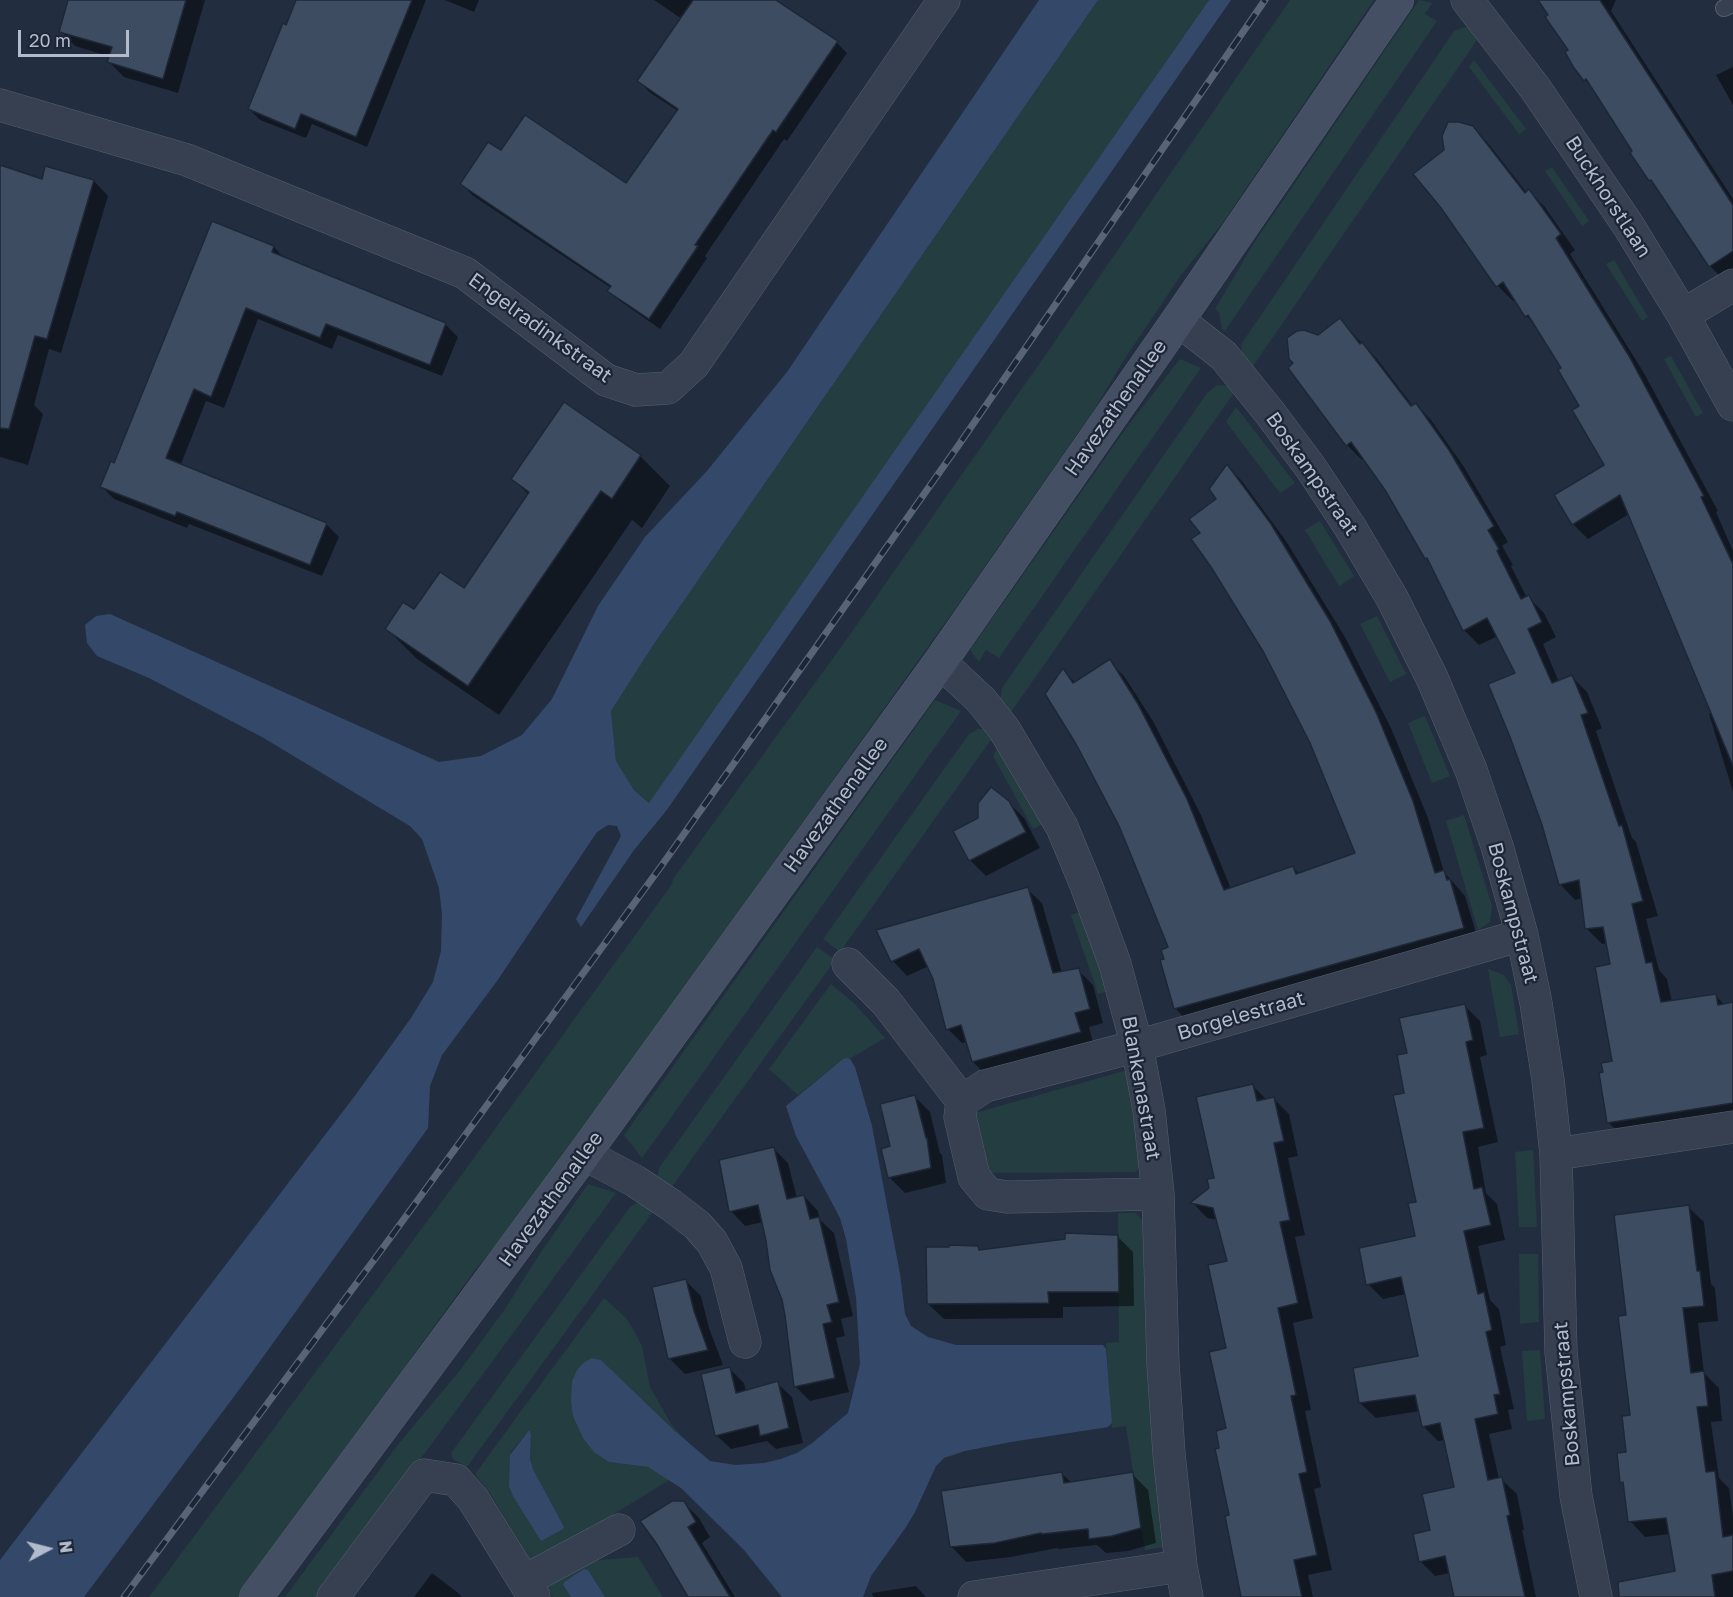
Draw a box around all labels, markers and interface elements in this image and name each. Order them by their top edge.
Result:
scale bar [21,18,132,56]
text: 20 m [29,29,71,51]
street label: Buckhorstlaan [1560,132,1656,262]
street label: Engelradinkstraat [464,268,616,388]
street label: Havezathenallee [1060,335,1172,481]
street label: Boskampstraat [1261,408,1363,540]
street label: Havezathenallee [779,733,893,877]
street label: Boskampstraat [1483,840,1543,986]
street label: Borgelestraat [1175,986,1307,1046]
street label: Blankenastraat [1116,1014,1166,1162]
street label: Havezathenallee [494,1127,608,1271]
street label: Boskampstraat [1549,1321,1585,1467]
north arrow [18,1519,78,1579]
text: N [55,1540,77,1554]

